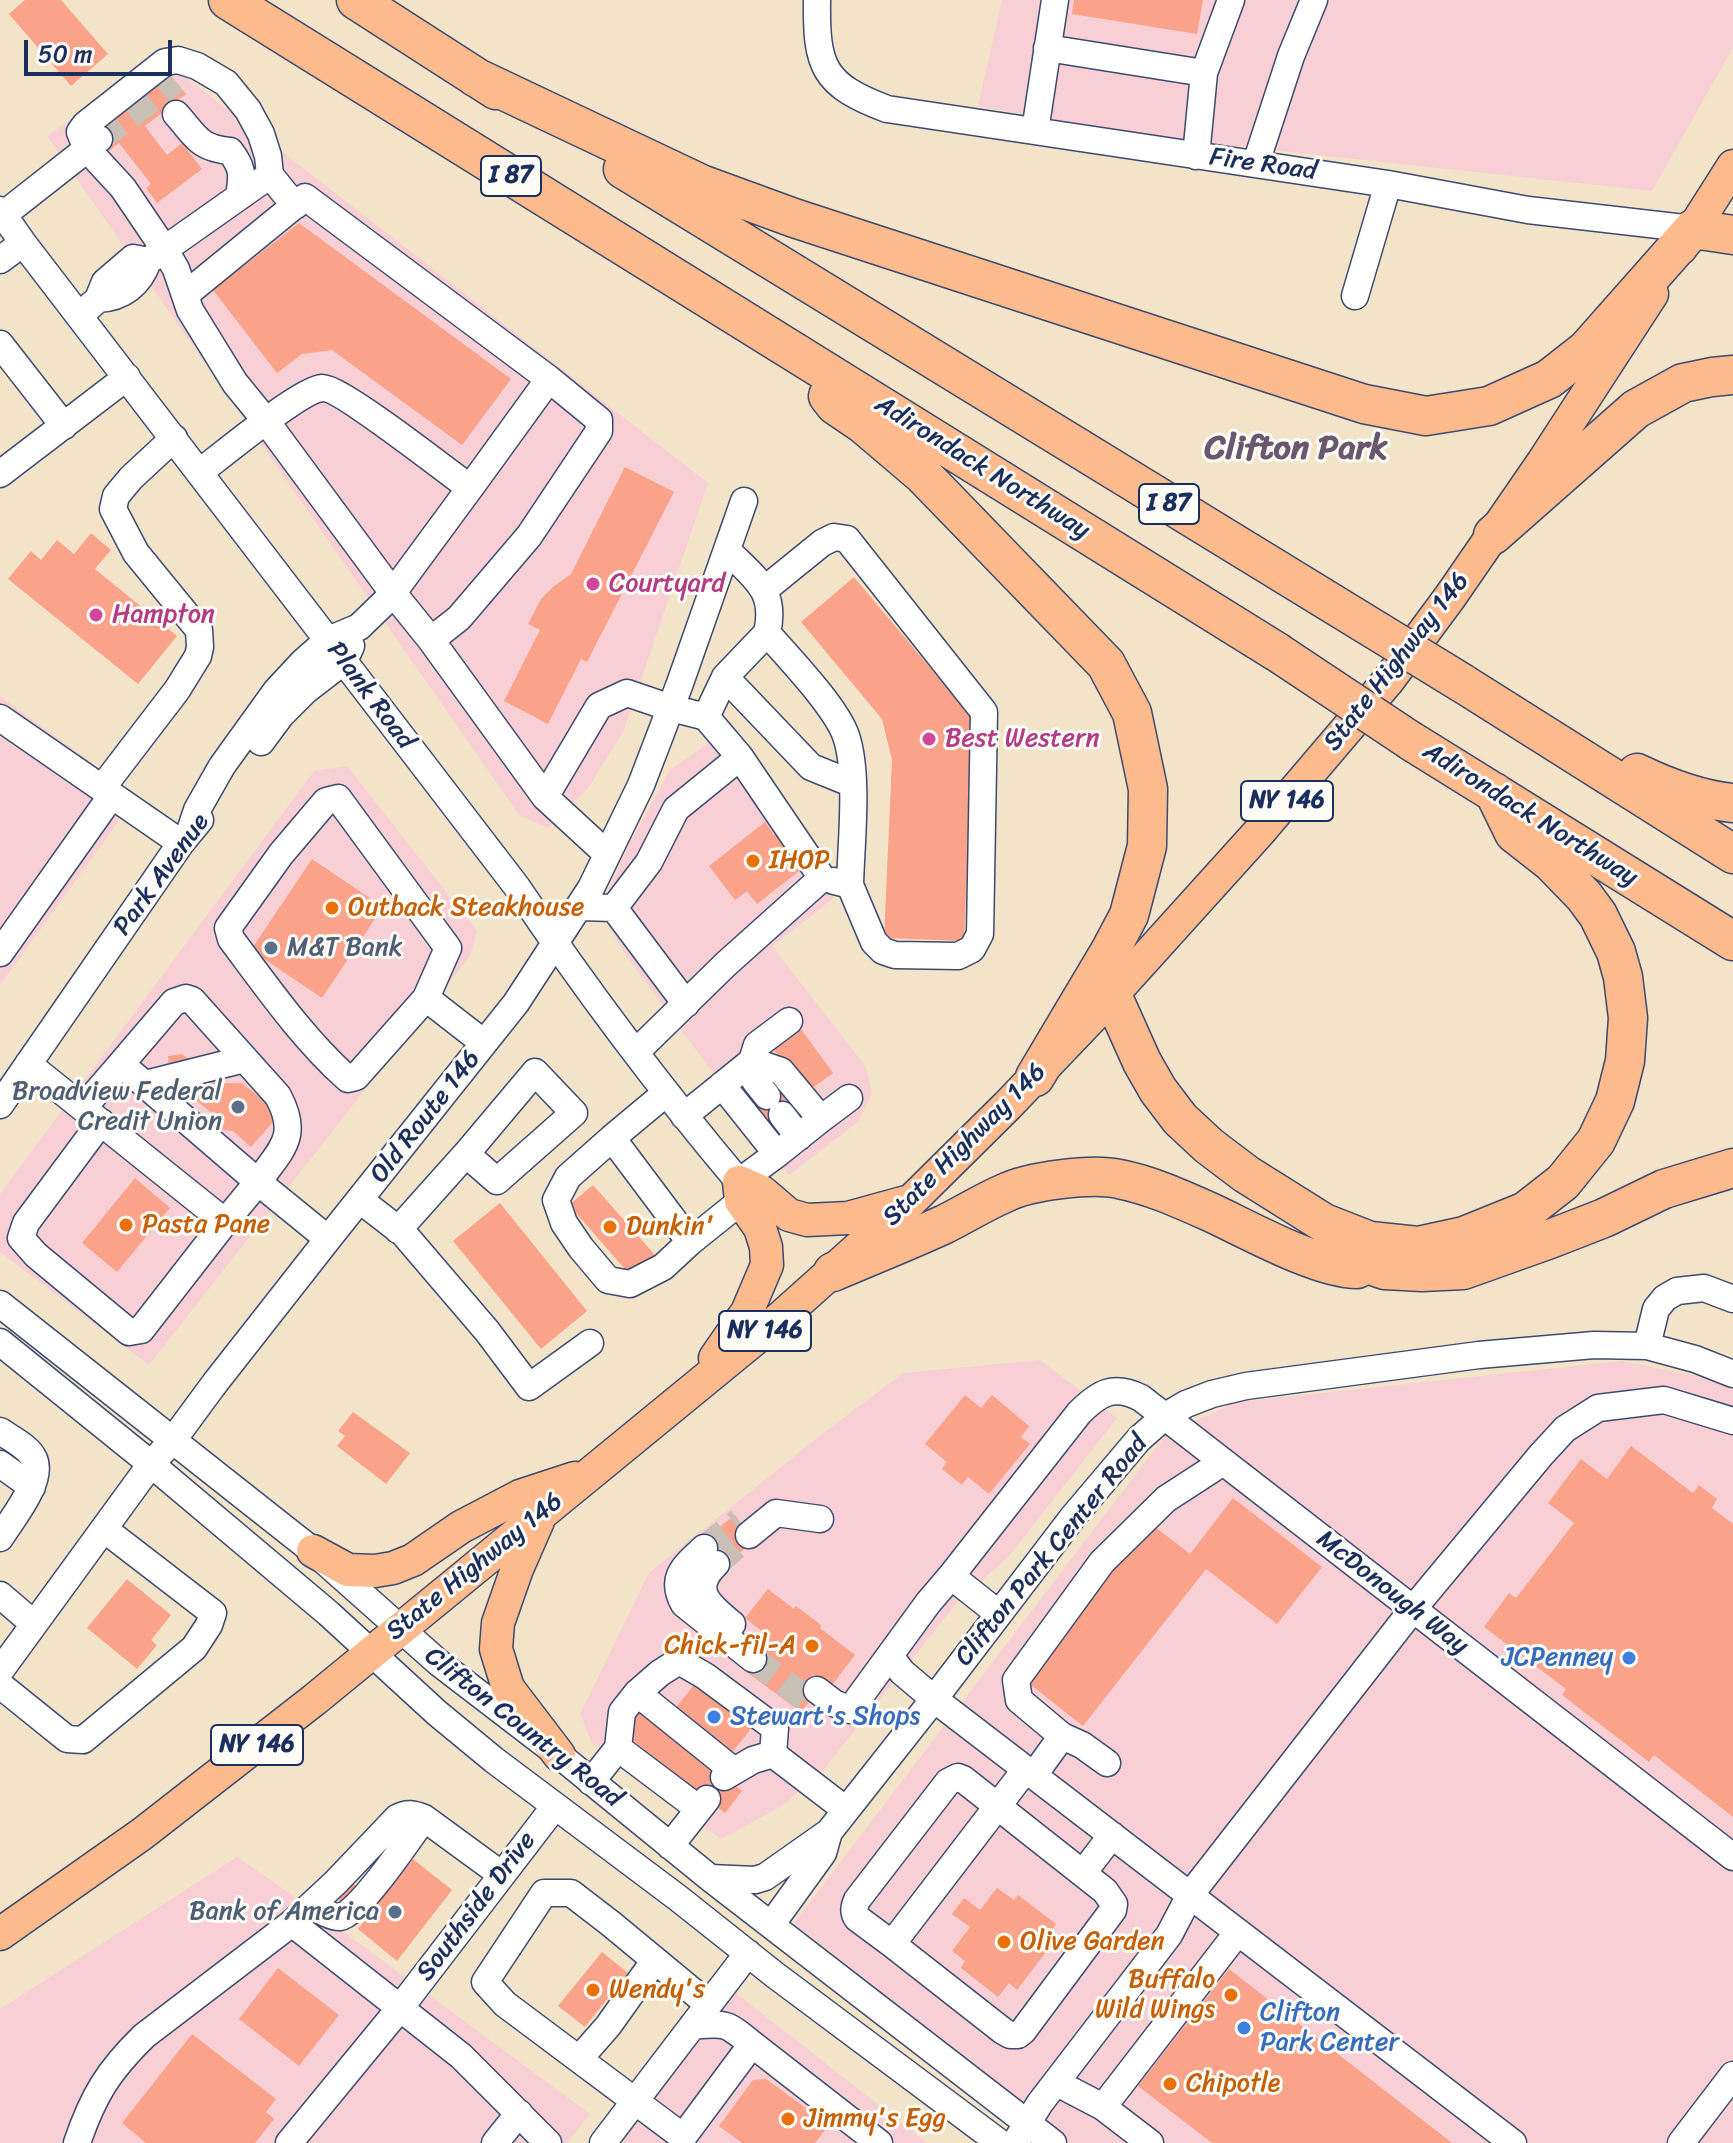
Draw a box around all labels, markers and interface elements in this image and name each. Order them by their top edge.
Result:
scale bar [28,24,176,74]
text: 50 m [38,33,93,75]
street label: Fire Road [1207,142,1319,188]
road number: I 87 [481,156,541,196]
street label: Adirondack Northway [869,389,1095,547]
district label: Clifton Park [1204,429,1388,469]
road number: I 87 [1139,484,1199,524]
street label: State Highway 146 [1318,566,1476,758]
place label: Courtyard [609,568,725,600]
marker: Courtyard [584,575,602,593]
place label: Hampton [112,599,215,631]
marker: Hampton [87,606,105,624]
street label: Plank Road [319,636,421,756]
place label: Best Western [945,723,1100,755]
marker: Best Western [920,730,938,748]
street label: Adirondack Northway [1417,736,1643,894]
road number: NY 146 [1241,781,1333,821]
street label: Park Avenue [107,808,217,942]
place label: IHOP [769,845,830,877]
marker: IHOP [744,852,762,870]
place label: Outback Steakhouse [348,892,584,924]
marker: Outback Steakhouse [323,899,341,917]
place label: M&T Bank [287,932,403,964]
marker: M&T Bank [262,939,280,957]
street label: Old Route 146 [364,1044,488,1190]
street label: State Highway 146 [877,1057,1053,1233]
place label: Broadview Federal Credit Union [12,1076,222,1138]
marker: Broadview Federal Credit Union [229,1098,247,1116]
place label: Pasta Pane [142,1209,270,1241]
place label: Dunkin' [626,1211,714,1243]
marker: Pasta Pane [117,1216,135,1234]
marker: Dunkin' [601,1218,619,1236]
road number: NY 146 [719,1311,811,1351]
street label: Clifton Park Center Road [949,1429,1155,1673]
street label: State Highway 146 [380,1486,570,1648]
street label: McDonough Way [1310,1524,1474,1662]
place label: Chick-fil-A [664,1630,796,1662]
marker: Chick-fil-A [803,1637,821,1655]
street label: Clifton Country Road [418,1641,628,1815]
place label: JCPenney [1502,1642,1613,1674]
marker: JCPenney [1620,1649,1638,1667]
place label: Stewart's Shops [730,1701,920,1733]
marker: Stewart's Shops [705,1708,723,1726]
road number: NY 146 [211,1725,303,1765]
street label: Southside Drive [411,1826,543,1988]
place label: Bank of America [189,1896,379,1928]
marker: Bank of America [386,1903,404,1921]
place label: Olive Garden [1020,1926,1165,1958]
marker: Olive Garden [995,1933,1013,1951]
place label: Buffalo Wild Wings [1095,1964,1215,2026]
place label: Wendy's [609,1974,705,2006]
marker: Wendy's [584,1981,602,1999]
marker: Buffalo Wild Wings [1222,1986,1240,2004]
place label: Clifton Park Center [1260,1997,1399,2058]
marker: Clifton Park Center [1235,2019,1253,2037]
place label: Chipotle [1186,2068,1280,2100]
marker: Chipotle [1161,2075,1179,2093]
place label: Jimmy's Egg [804,2103,946,2135]
marker: Jimmy's Egg [779,2110,797,2128]

